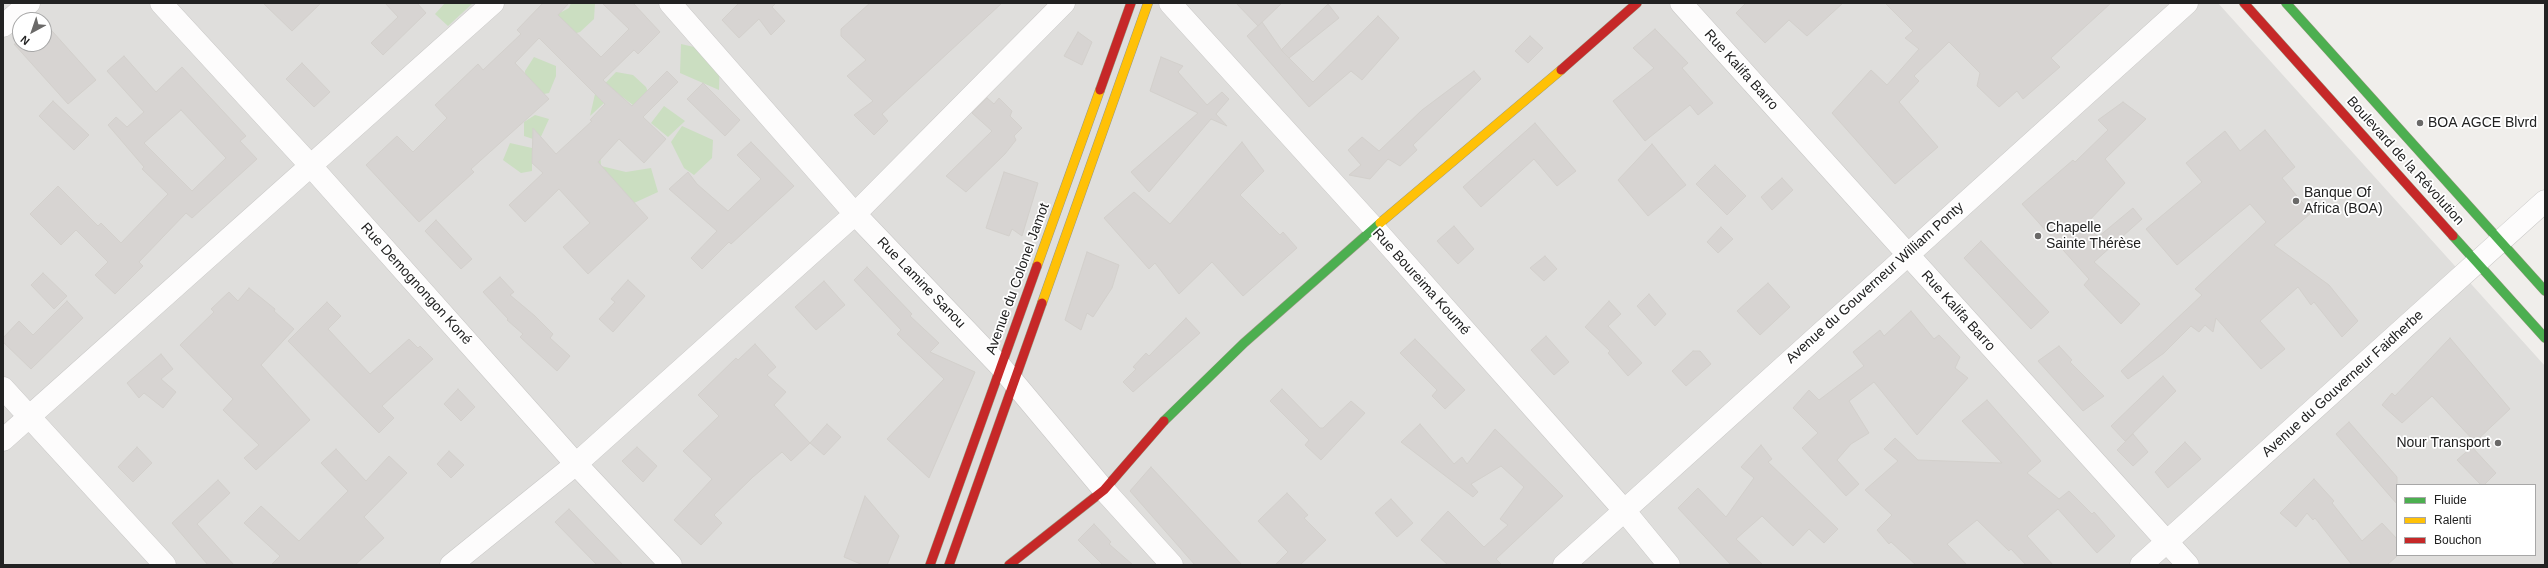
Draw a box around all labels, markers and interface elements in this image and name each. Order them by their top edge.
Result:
north arrow [12,12,52,52]
street label: Rue Kalifa Barro [1700,26,1782,114]
text: N [18,33,32,48]
street label: Boulevard de la Révolution [2343,93,2467,229]
place label: BOA AGCE Blvrd [2428,115,2537,131]
marker: BOA AGCE Blvrd [2415,118,2425,128]
place label: Banque Of Africa (BOA) [2304,185,2383,218]
marker: Banque Of Africa (BOA) [2291,196,2301,206]
street label: Avenue du Gouverneur William Ponty [1783,199,1967,367]
street label: Avenue du Colonel Jamot [983,201,1053,357]
street label: Rue Demognongon Koné [357,220,475,348]
place label: Chapelle Sainte Thérèse [2046,220,2141,252]
street label: Rue Boureima Koumé [1369,225,1473,339]
marker: Chapelle Sainte Thérèse [2033,231,2043,241]
street label: Rue Lamine Sanou [873,234,969,332]
street label: Rue Kalifa Barro [1917,267,1999,355]
street label: Avenue du Gouverneur Faidherbe [2259,307,2427,461]
place label: Nour Transport [2396,435,2490,451]
marker: Nour Transport [2493,438,2503,448]
legend [2396,484,2536,556]
text: Fluide [2434,493,2467,507]
text: Ralenti [2434,513,2471,527]
text: Bouchon [2434,533,2481,547]

